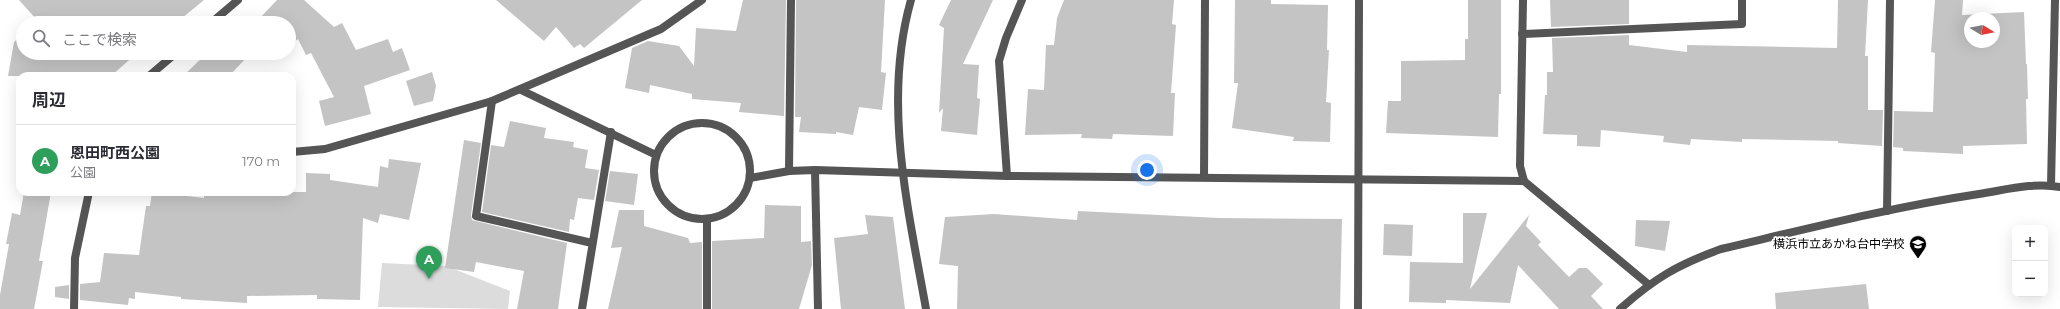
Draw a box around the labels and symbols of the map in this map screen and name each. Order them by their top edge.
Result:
north arrow [1964,12,2000,48]
your location [1137,160,1157,180]
school or university icon: 横浜市立あかね台中学校 [1908,234,1928,259]
place label: 横浜市立あかね台中学校 [1773,236,1905,251]
pin: A [416,246,442,279]

